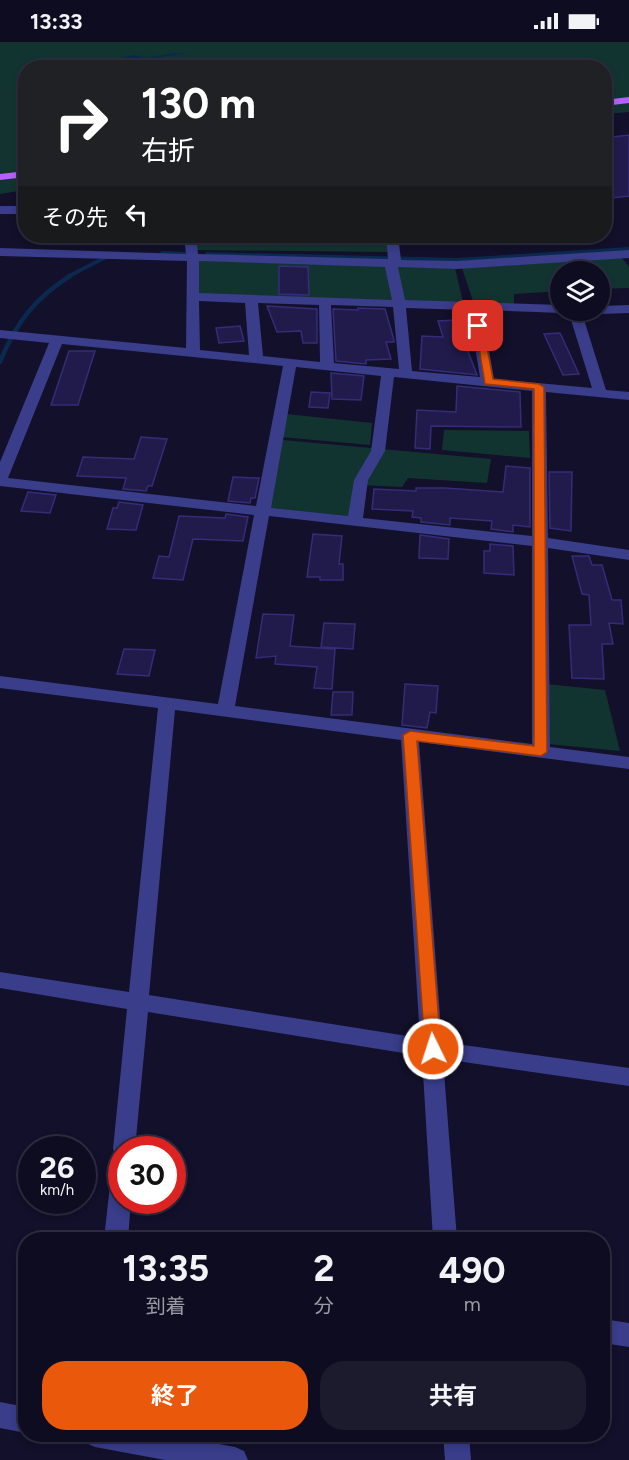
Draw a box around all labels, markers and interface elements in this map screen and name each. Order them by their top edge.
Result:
text: 13:33 [30,8,83,35]
text: 130 m [141,78,256,129]
icon: right [42,84,120,162]
text: 右折 [141,134,195,167]
icon: left [120,198,153,231]
text: その先 [42,204,108,231]
map controls [550,261,610,321]
button: layers [550,261,610,321]
pin [452,300,503,351]
icon: arrive [461,309,494,342]
position arrow [401,1017,465,1081]
speed limit sign: 30 [108,1136,186,1214]
text: 26 [40,1149,74,1186]
text: km/h [40,1181,74,1199]
text: 13:35 [122,1247,209,1290]
text: 2 [314,1247,334,1290]
text: 490 [439,1249,506,1292]
text: m [464,1292,481,1316]
text: 到着 [146,1294,186,1318]
text: 分 [314,1294,334,1318]
button: 終了 [42,1361,308,1430]
button: 共有 [320,1361,586,1430]

